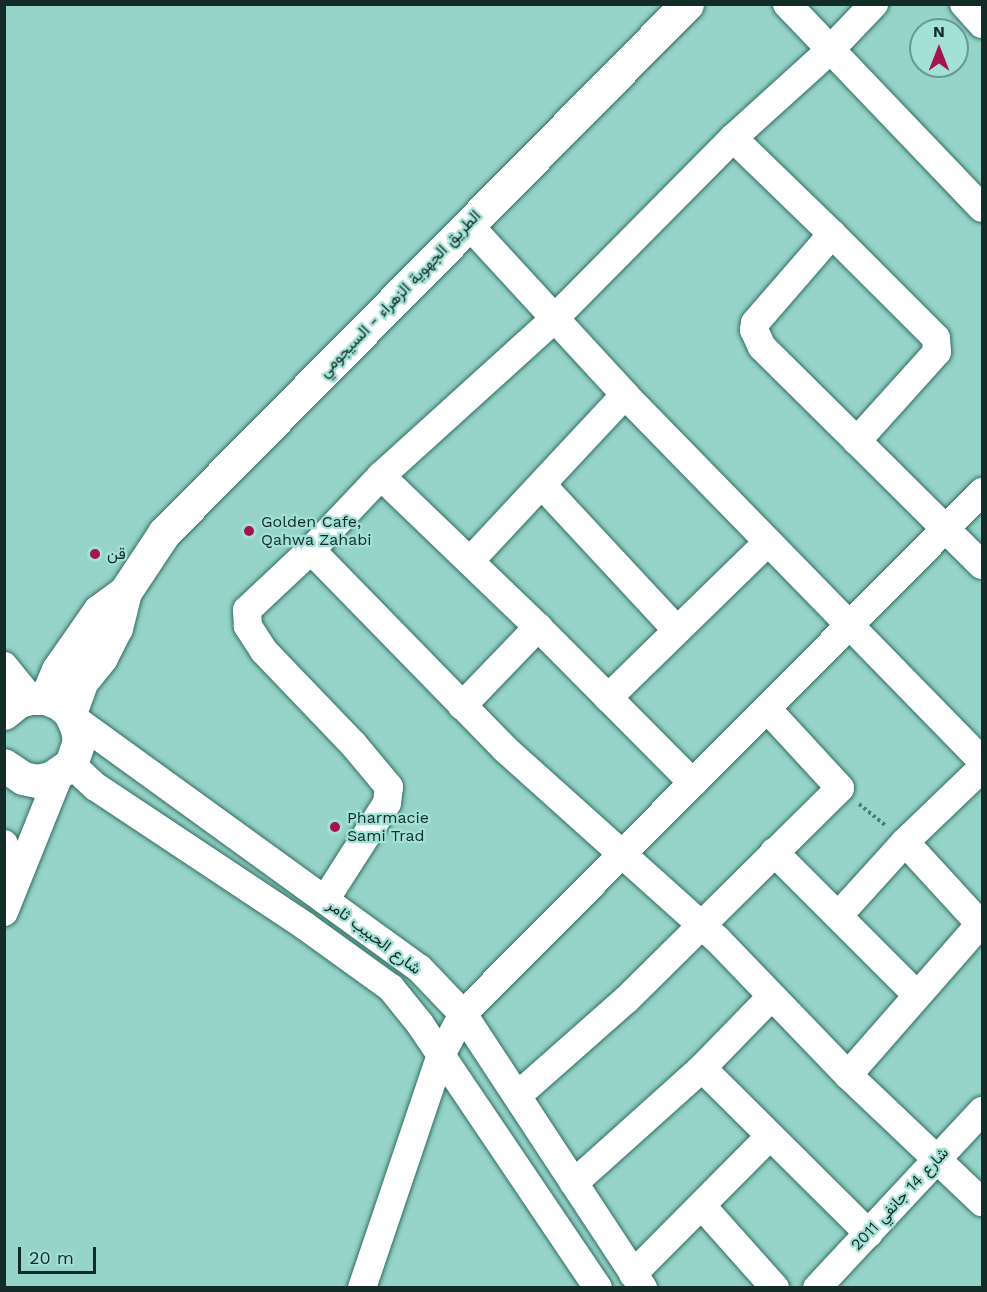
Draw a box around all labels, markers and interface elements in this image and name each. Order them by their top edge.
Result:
north arrow [909,18,969,78]
text: N [933,22,945,41]
street label: الطريق الجهوية الزهراء - السيجومي [315,207,485,381]
place label: Golden Cafe, Qahwa Zahabi [261,512,372,550]
marker: Golden Cafe, Qahwa Zahabi [242,524,256,538]
place label: قن [107,544,126,564]
marker: قن [88,547,102,561]
place label: Pharmacie Sami Trad [347,808,429,846]
marker: Pharmacie Sami Trad [328,820,342,834]
street label: شارع الحبيب ثامر [323,895,425,979]
street label: شارع 14 جانفي 2011 [847,1143,953,1255]
scale bar [21,1235,99,1273]
text: 20 m [29,1247,74,1268]

